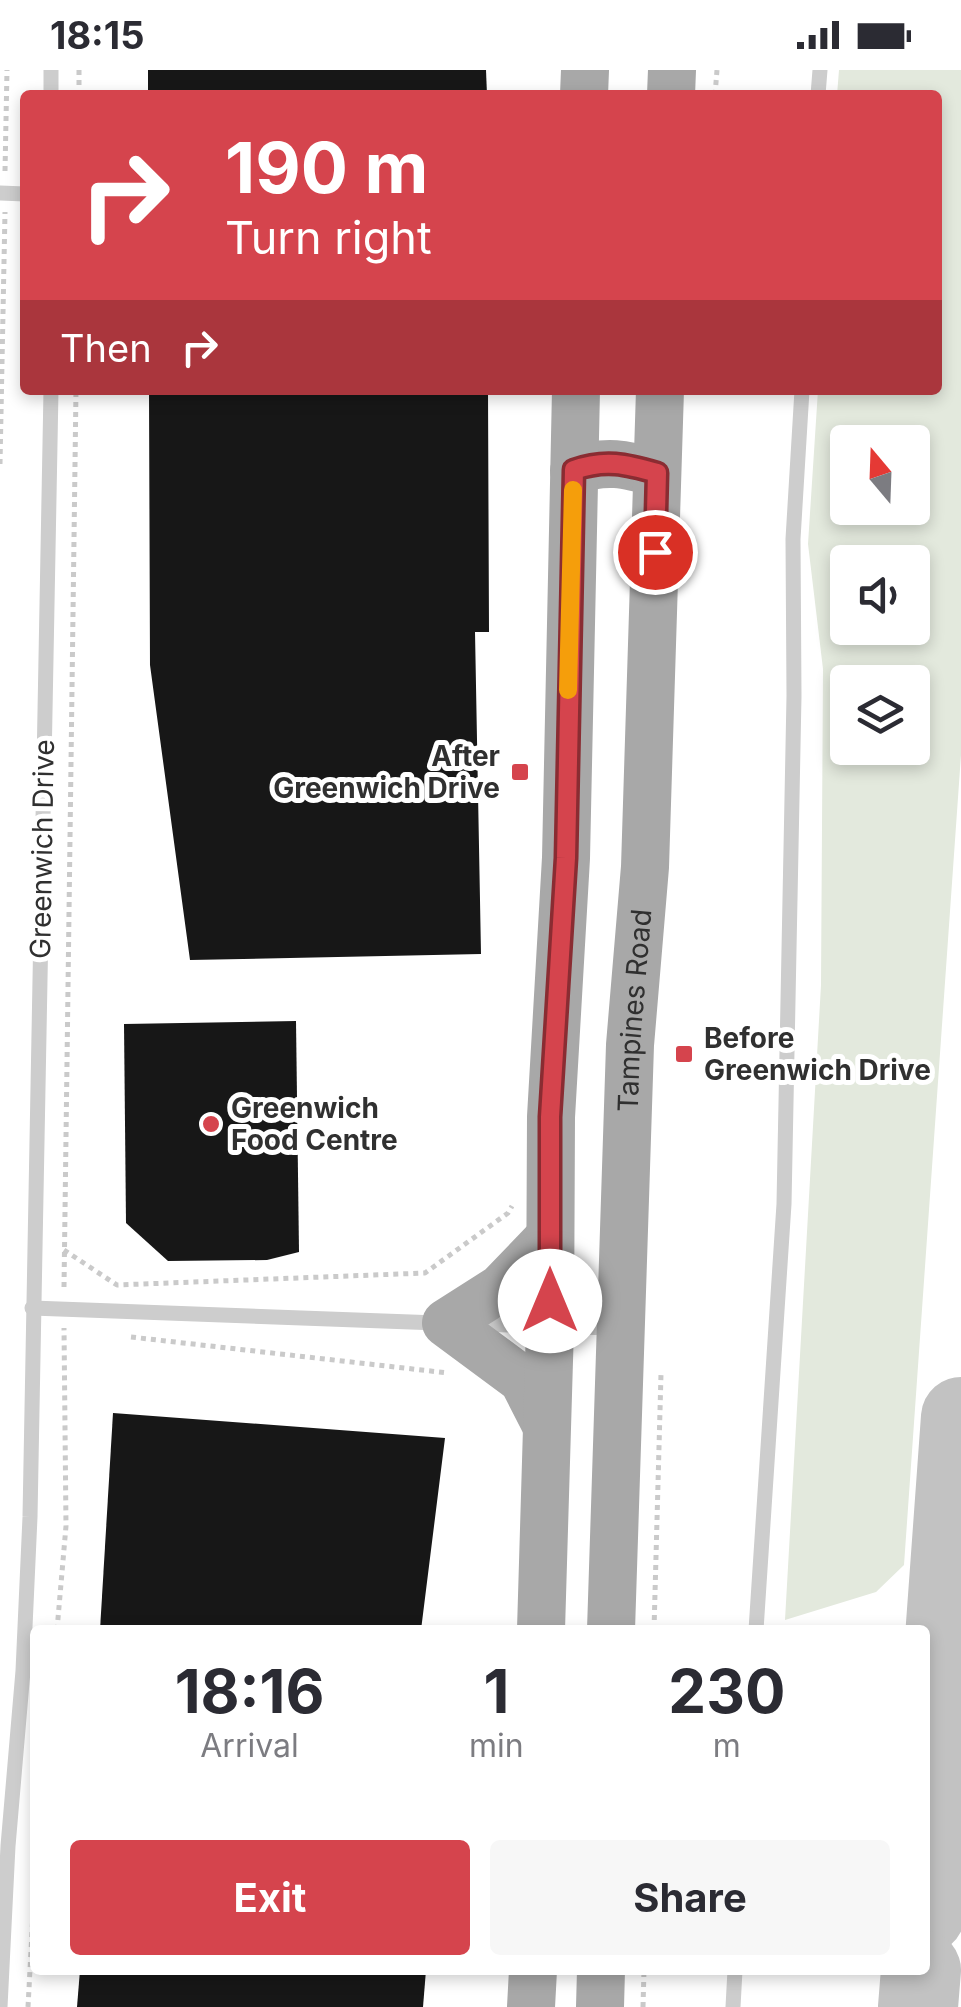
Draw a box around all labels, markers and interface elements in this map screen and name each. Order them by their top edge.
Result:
text: 18:15 [50,12,144,58]
text: 190 m [225,125,428,210]
icon: right [60,130,190,260]
text: Turn right [225,210,432,265]
icon: right [172,320,227,375]
text: Then [60,325,152,371]
north arrow [830,425,930,525]
map controls [830,425,930,765]
pin [613,510,698,595]
icon: arrive [628,525,683,580]
button: sound [830,545,930,645]
button: layers [830,665,930,765]
street label: Greenwich Drive [23,739,61,959]
place label: After Greenwich Drive [273,739,500,805]
marker: After Greenwich Drive [509,761,531,783]
street label: Tampines Road [611,908,658,1112]
place label: Before Greenwich Drive [704,1021,931,1087]
marker: Before Greenwich Drive [673,1043,695,1065]
place label: Greenwich Food Centre [231,1091,398,1157]
marker: Greenwich Food Centre [200,1113,222,1135]
position arrow [498,1249,602,1353]
text: 18:16 [175,1655,324,1727]
text: 1 [483,1655,509,1727]
text: 230 [668,1655,785,1727]
text: Arrival [200,1726,299,1765]
text: min [469,1726,524,1765]
text: m [713,1726,741,1765]
button: Exit [70,1840,470,1955]
button: Share [490,1840,890,1955]

